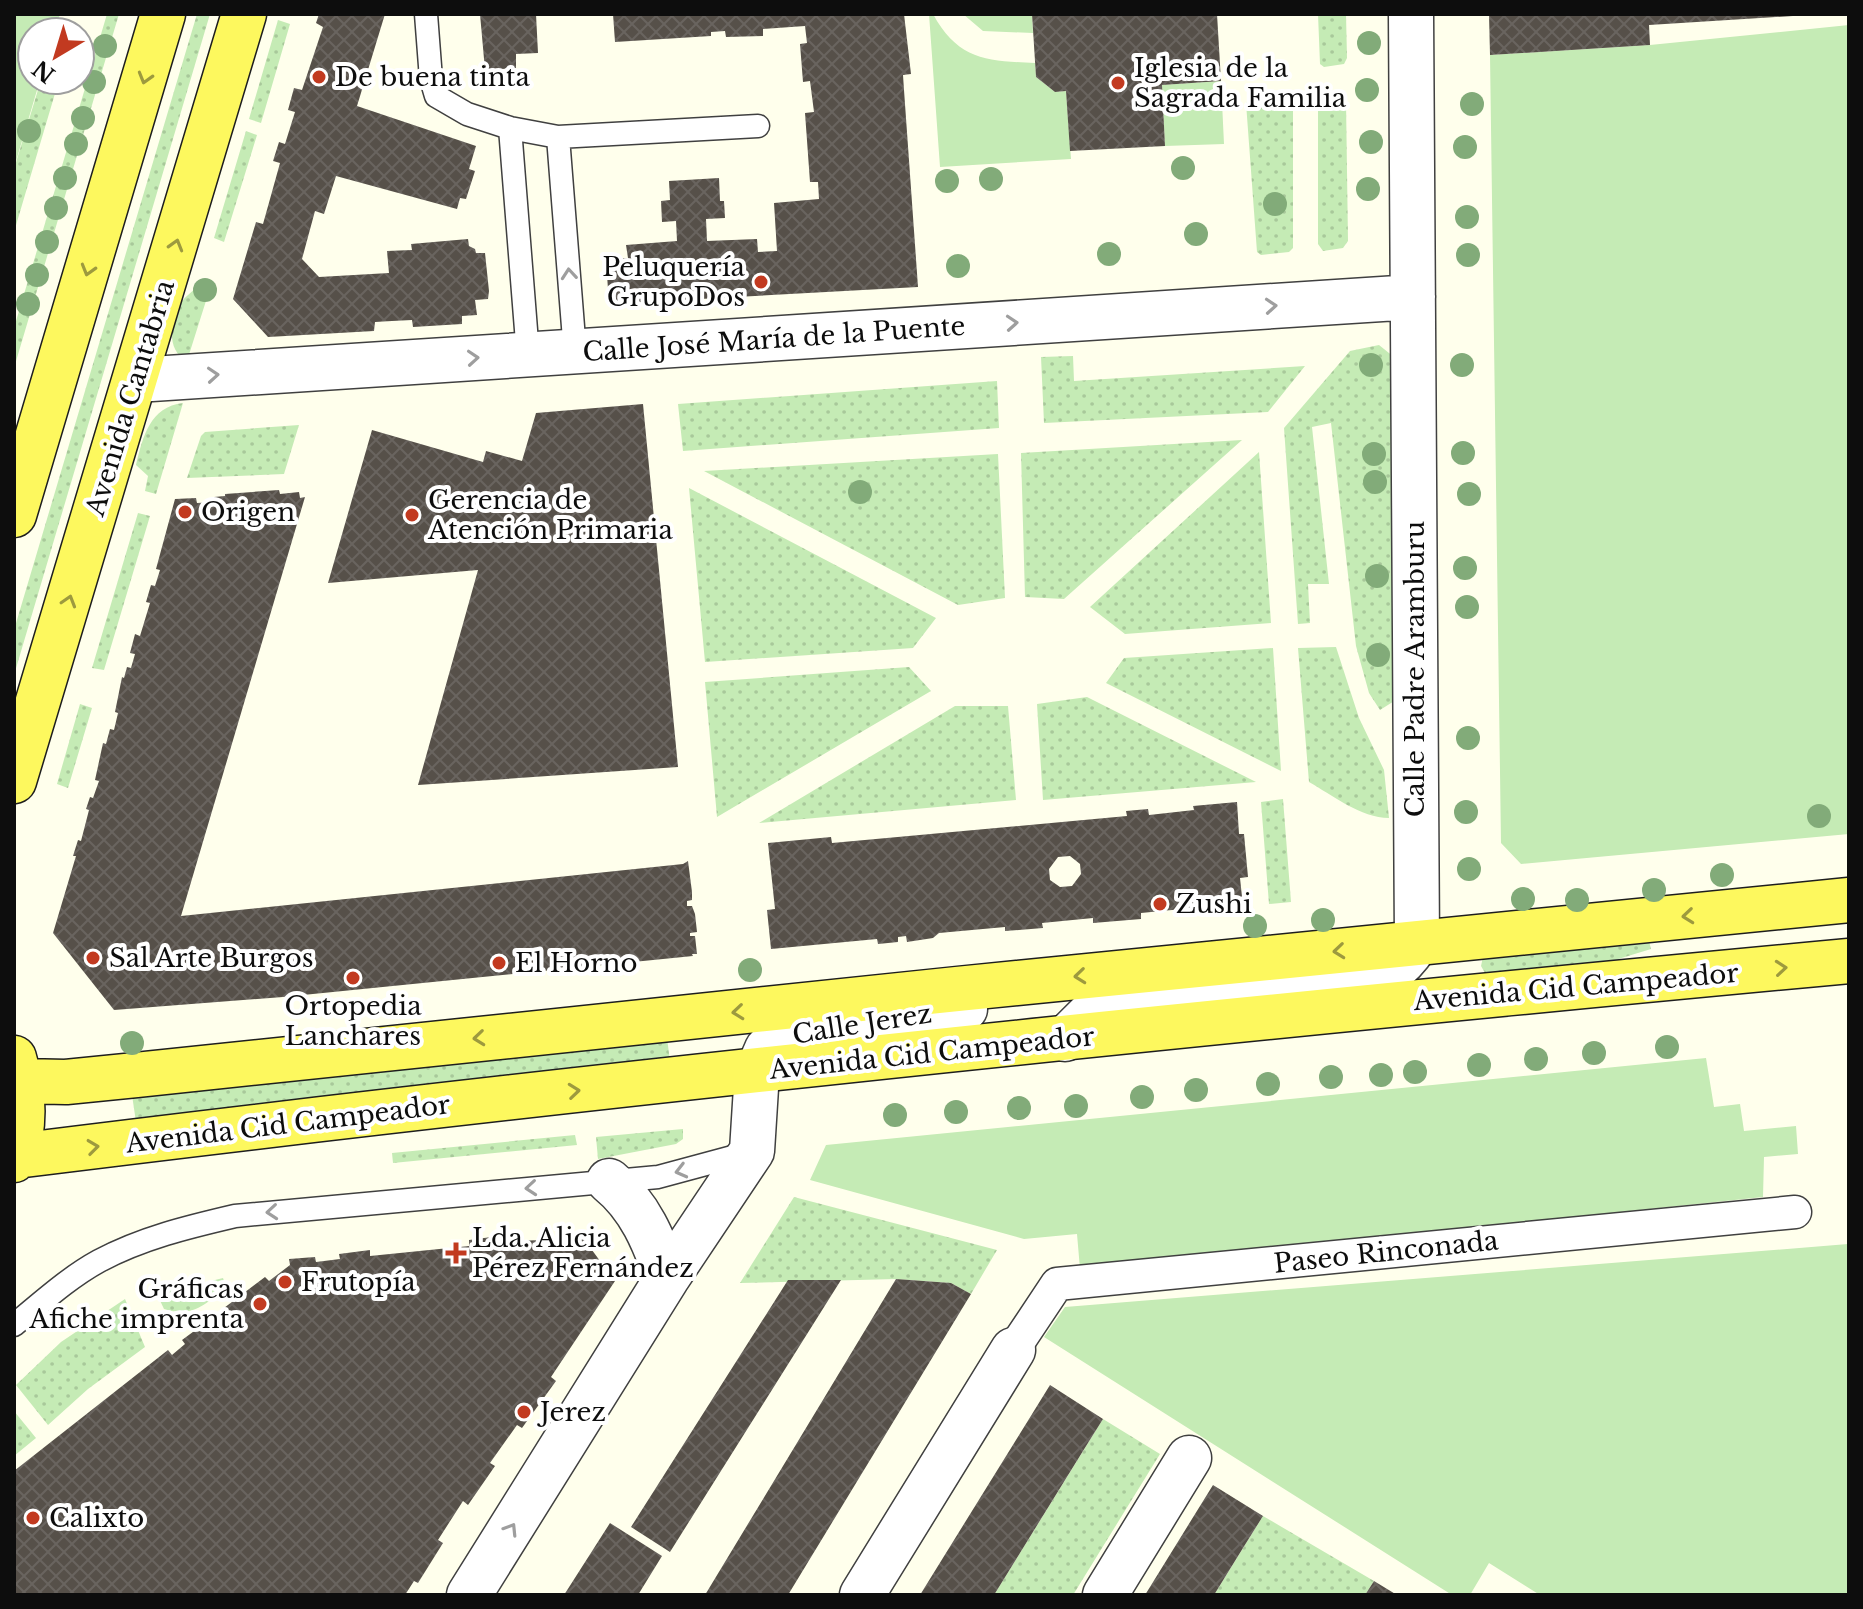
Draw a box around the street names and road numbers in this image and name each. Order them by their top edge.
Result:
street label: Avenida Cantabria [79,276,181,521]
street label: Calle José María de la Puente [582,310,966,368]
street label: Calle Padre Aramburu [1399,521,1431,817]
street label: Avenida Cid Campeador [1411,957,1741,1017]
street label: Calle Jerez [790,997,934,1051]
street label: Avenida Cid Campeador [767,1020,1097,1086]
street label: Avenida Cid Campeador [123,1088,453,1160]
street label: Paseo Rinconada [1272,1224,1500,1280]

